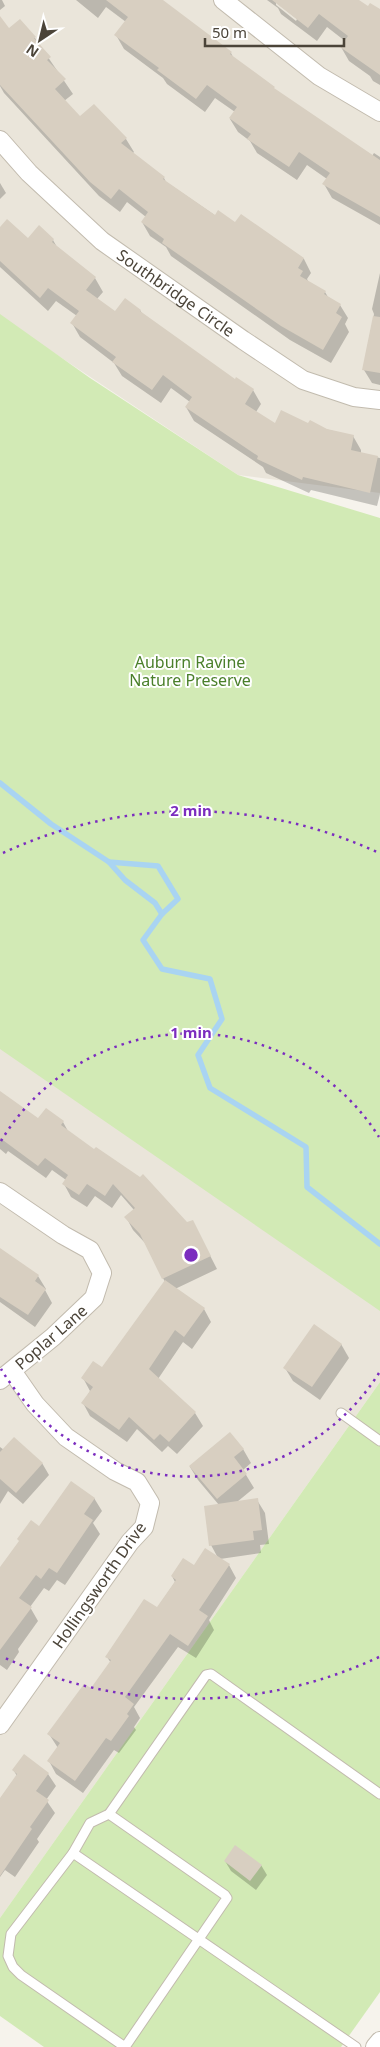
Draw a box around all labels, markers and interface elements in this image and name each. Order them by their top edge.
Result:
north arrow [15,15,65,65]
scale bar [205,15,344,47]
text: 50 m [212,22,247,42]
text: N [22,40,42,62]
street label: Southbridge Circle [113,244,239,342]
park label: Auburn Ravine Nature Preserve [129,651,251,691]
text: 2 min [170,800,212,820]
text: 1 min [170,1022,212,1042]
centre of rings [182,1246,200,1264]
street label: Poplar Lane [10,1299,92,1375]
street label: Hollingsworth Drive [47,1517,151,1653]

